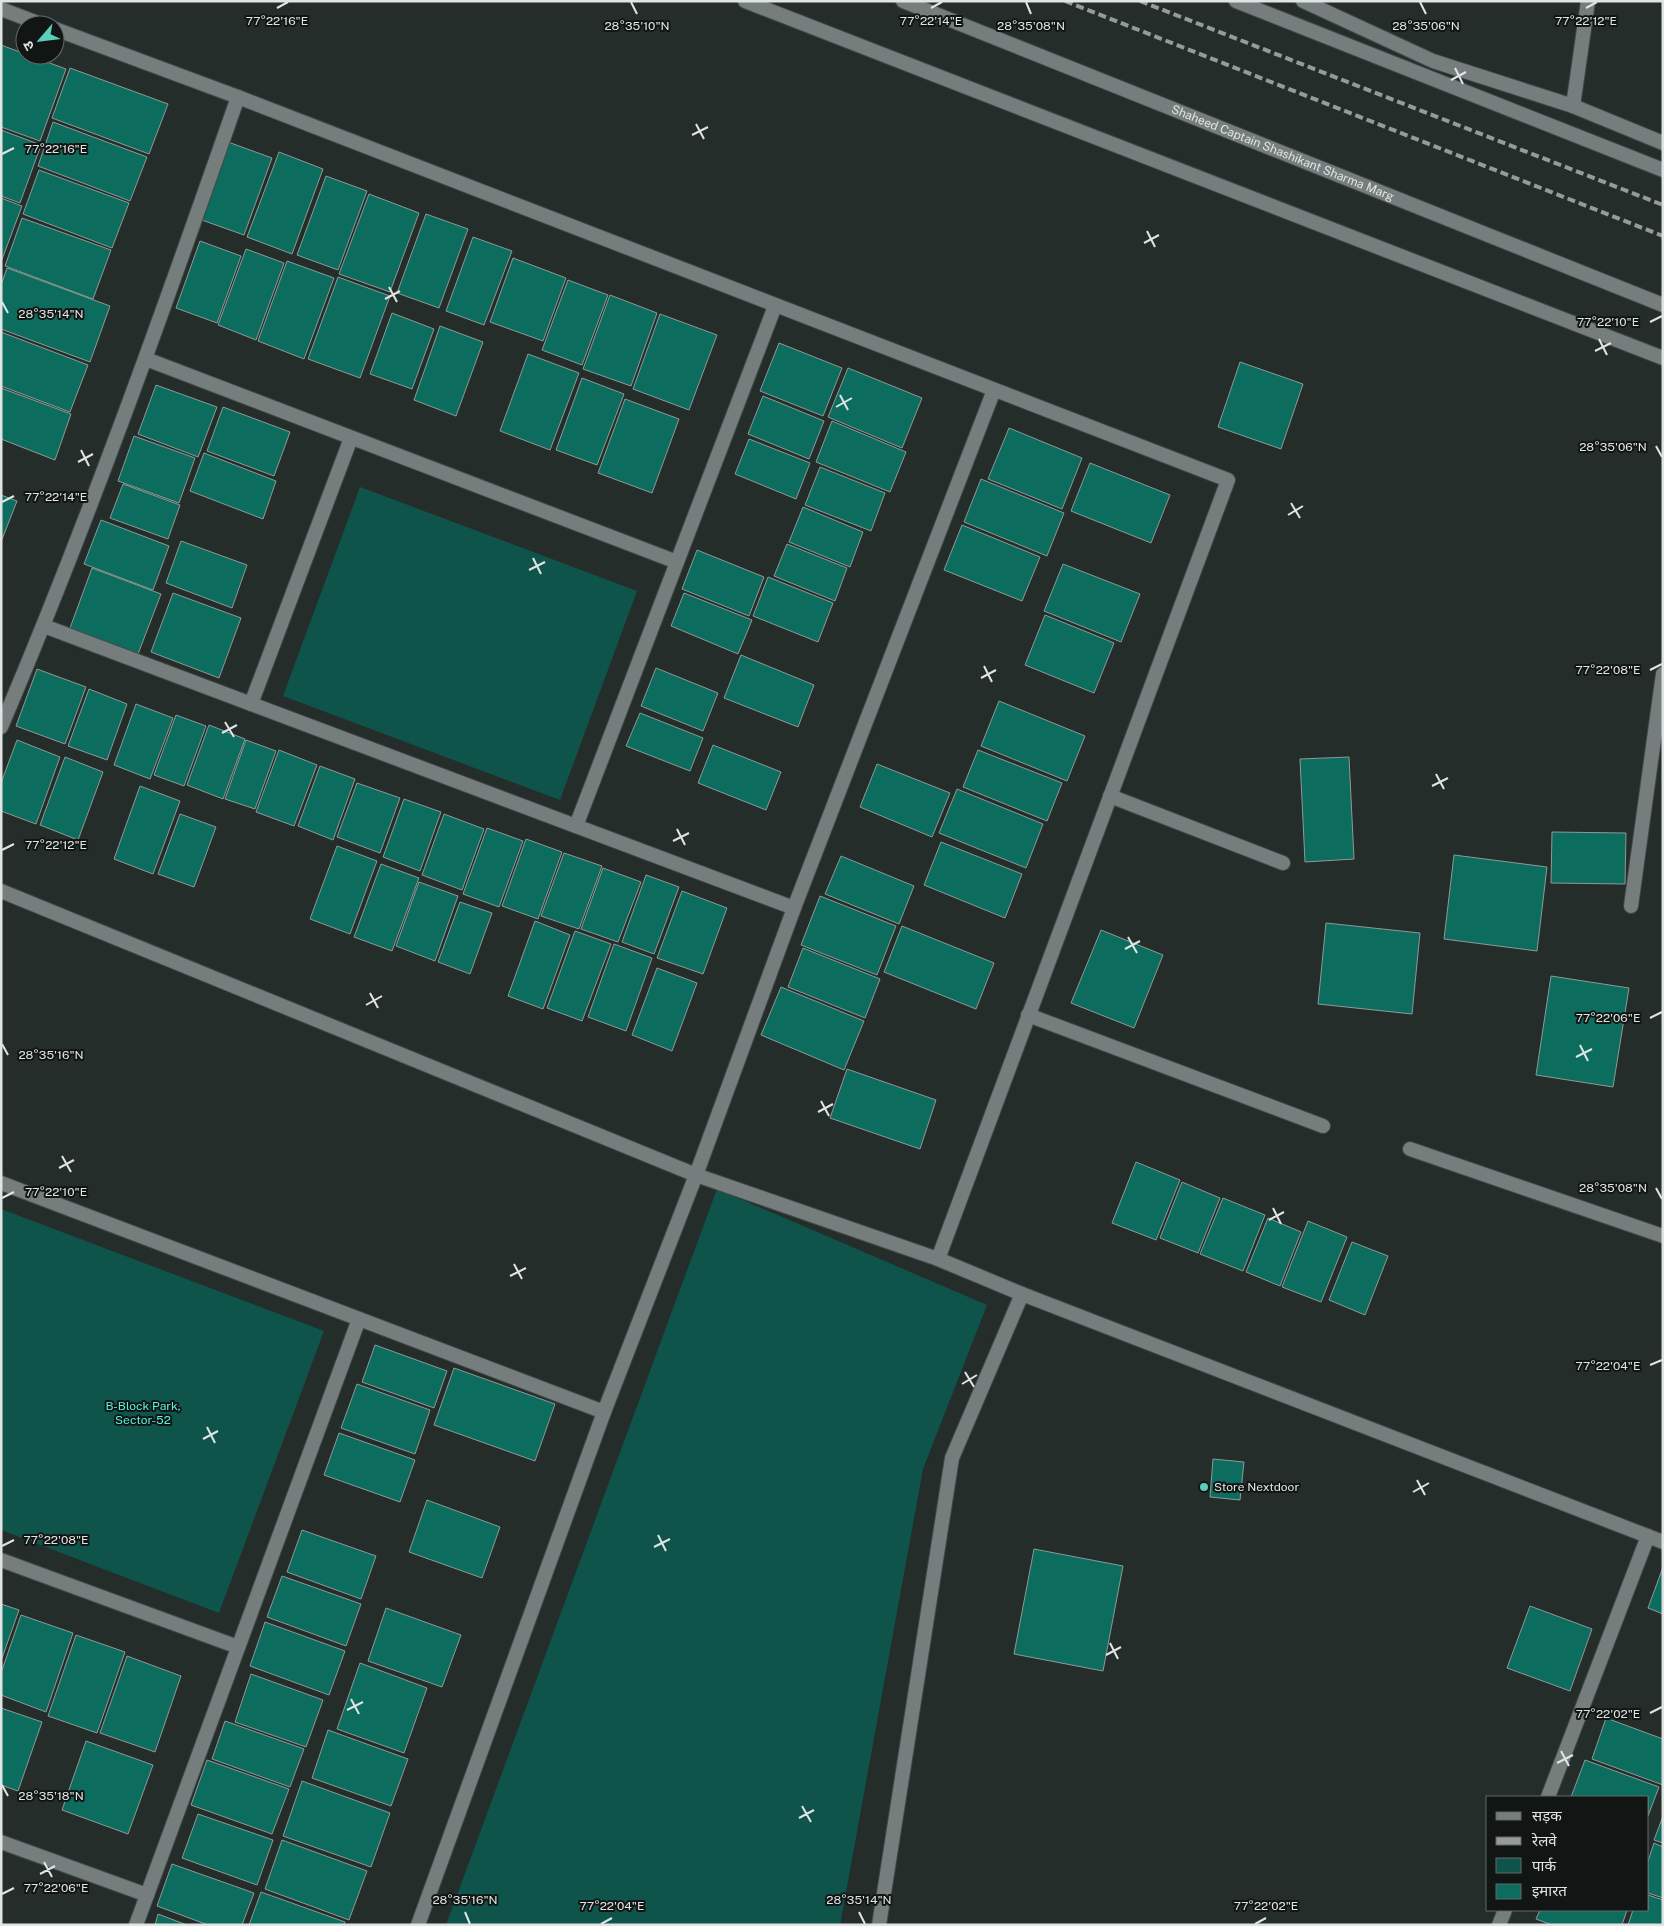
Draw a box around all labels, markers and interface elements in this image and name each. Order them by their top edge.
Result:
text: 77°22'16"E [246,14,308,28]
text: 77°22'14"E [900,14,962,28]
text: 77°22'12"E [1555,14,1617,28]
north arrow [15,15,65,65]
text: 28°35'10"N [604,19,670,33]
text: 28°35'08"N [997,19,1065,33]
text: 28°35'06"N [1392,19,1460,33]
text: उ [19,38,38,53]
street label: Shaheed Captain Shashikant Sharma Marg [1169,102,1396,204]
text: 77°22'16"E [25,142,87,156]
text: 28°35'14"N [18,307,84,321]
text: 77°22'10"E [1577,315,1639,329]
text: 28°35'06"N [1579,440,1647,454]
text: 77°22'14"E [25,490,87,504]
text: 77°22'08"E [1576,663,1641,677]
text: 77°22'12"E [25,838,87,852]
text: 77°22'06"E [1576,1011,1640,1025]
text: 28°35'16"N [18,1048,84,1062]
text: 28°35'08"N [1579,1181,1647,1195]
text: 77°22'10"E [25,1185,87,1199]
text: 77°22'04"E [1576,1359,1640,1373]
park label: B-Block Park, Sector-52 [105,1399,181,1427]
place label: Store Nextdoor [1214,1480,1299,1494]
marker: Store Nextdoor [1198,1481,1210,1493]
text: 77°22'08"E [24,1533,89,1547]
text: 77°22'02"E [1576,1707,1640,1721]
text: 28°35'18"N [18,1789,84,1803]
legend [1486,1796,1649,1911]
text: सड़क [1532,1807,1562,1824]
text: रेलवे [1531,1832,1557,1849]
text: पार्क [1532,1857,1556,1874]
text: 77°22'06"E [24,1881,88,1895]
text: इमारत [1532,1882,1567,1899]
text: 28°35'16"N [432,1893,498,1907]
text: 28°35'14"N [826,1893,892,1907]
text: 77°22'04"E [580,1899,644,1913]
text: 77°22'02"E [1234,1899,1298,1913]

